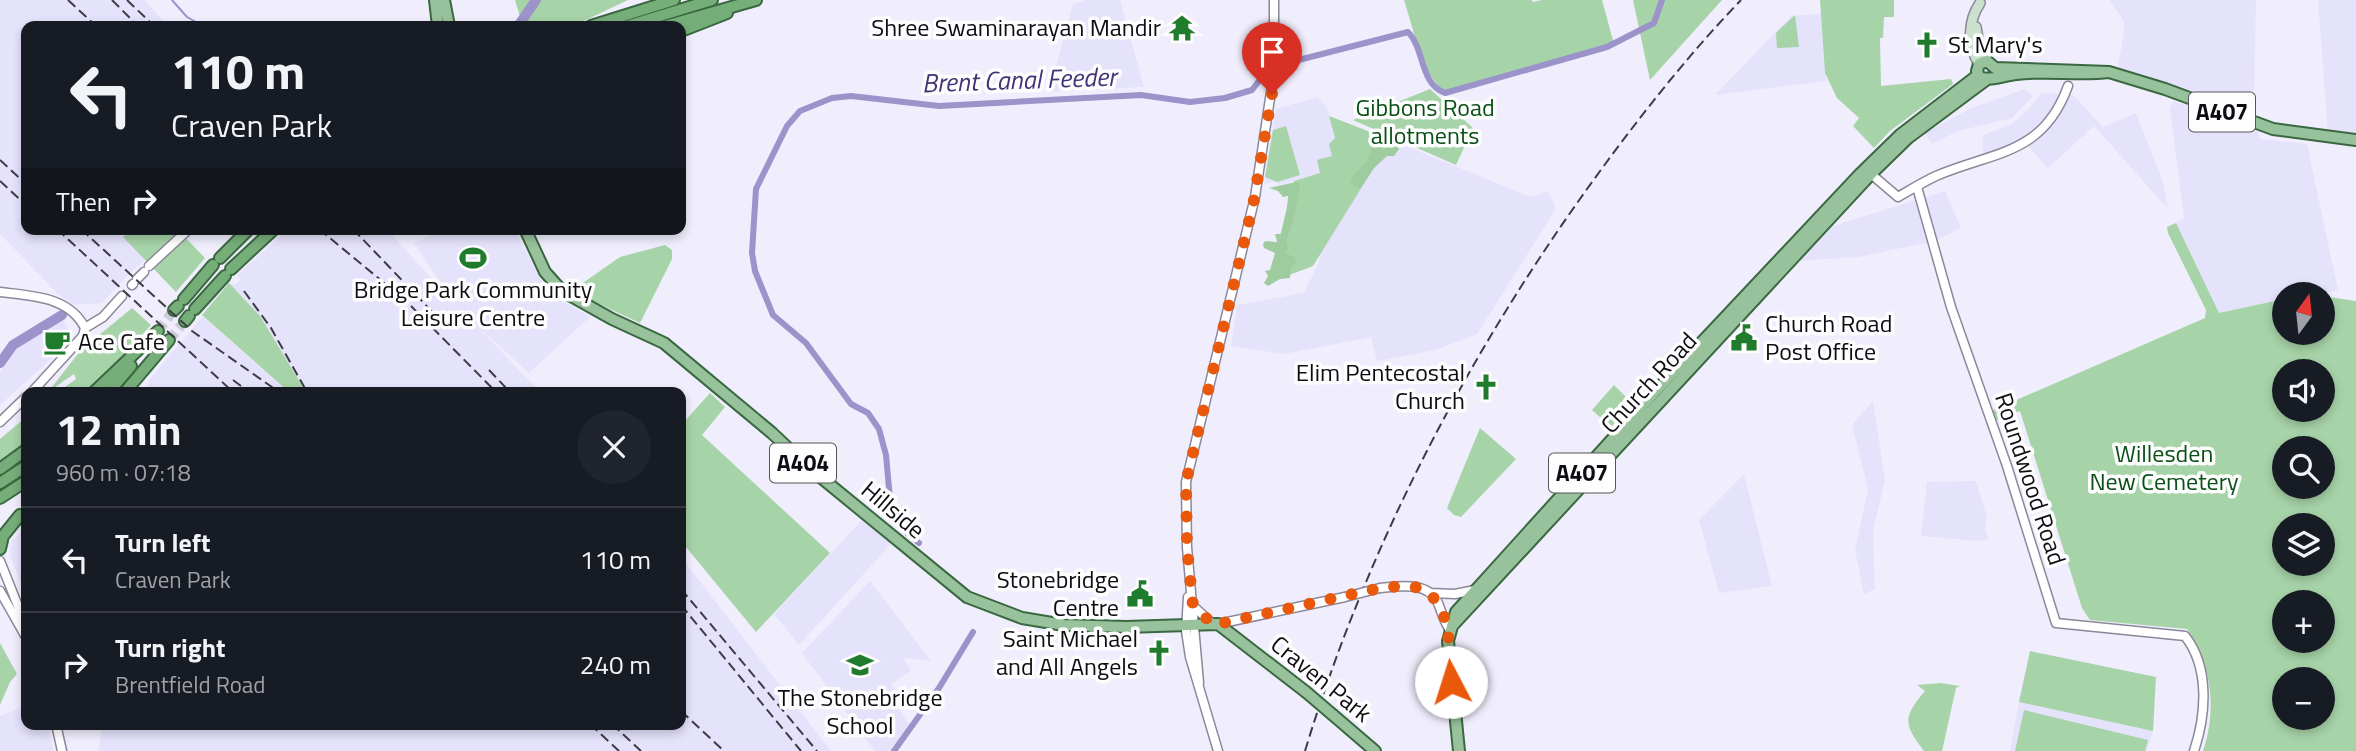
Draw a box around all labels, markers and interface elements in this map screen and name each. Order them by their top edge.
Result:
place label: Shree Swaminarayan Mandir [871,9,1161,45]
temple icon: Shree Swaminarayan Mandir [1167,13,1197,43]
pin [1242,22,1302,94]
place label: St Mary's [1948,26,2043,62]
church icon: St Mary's [1912,30,1942,60]
text: 110 m [171,33,305,108]
icon: arrive [1253,33,1291,71]
icon: left [56,49,147,140]
water label: Brent Canal Feeder [921,57,1120,102]
park label: Gibbons Road allotments [1355,89,1495,153]
road number: A407 [2189,92,2255,132]
text: Craven Park [171,101,332,149]
text: Then [56,182,111,221]
icon: right [125,182,163,220]
sports icon: Bridge Park Community Leisure Centre [458,243,488,273]
place label: Bridge Park Community Leisure Centre [354,271,593,335]
north arrow [2272,282,2334,345]
map controls [2272,282,2335,730]
place label: Church Road Post Office [1765,305,1892,369]
place label: Ace Cafe [78,323,165,359]
street label: Church Road [1592,323,1705,441]
public building icon: Church Road Post Office [1729,323,1759,353]
cafe icon: Ace Cafe [42,327,72,357]
place label: Elim Pentecostal Church [1296,354,1465,418]
button: sound [2272,359,2335,422]
church icon: Elim Pentecostal Church [1471,372,1501,402]
street label: Roundwood Road [1986,388,2076,569]
text: 12 min [56,397,182,461]
button: close [577,410,651,484]
park label: Willesden New Cemetery [2089,435,2239,499]
button: search [2272,436,2335,499]
road number: A404 [770,444,836,482]
road number: A407 [1549,453,1615,492]
text: 960 m · 07:18 [56,455,191,490]
street label: Hillside [854,472,933,547]
button: layers [2272,513,2335,576]
text: Turn left [115,523,210,562]
text: 110 m [580,540,651,579]
icon: left [56,541,94,579]
place label: Stonebridge Centre [997,561,1119,625]
text: Craven Park [115,562,231,597]
public building icon: Stonebridge Centre [1125,579,1155,609]
button: + [2272,590,2335,653]
place label: Saint Michael and All Angels [996,620,1138,684]
street label: Craven Park [1263,626,1380,731]
text: Turn right [115,628,226,667]
church icon: Saint Michael and All Angels [1144,638,1174,668]
text: 240 m [580,645,651,684]
position arrow [1414,645,1488,719]
icon: right [56,646,94,684]
school or university icon: The Stonebridge School [845,650,875,680]
text: Brentfield Road [115,667,265,702]
button: − [2272,667,2335,730]
place label: The Stonebridge School [777,679,943,743]

